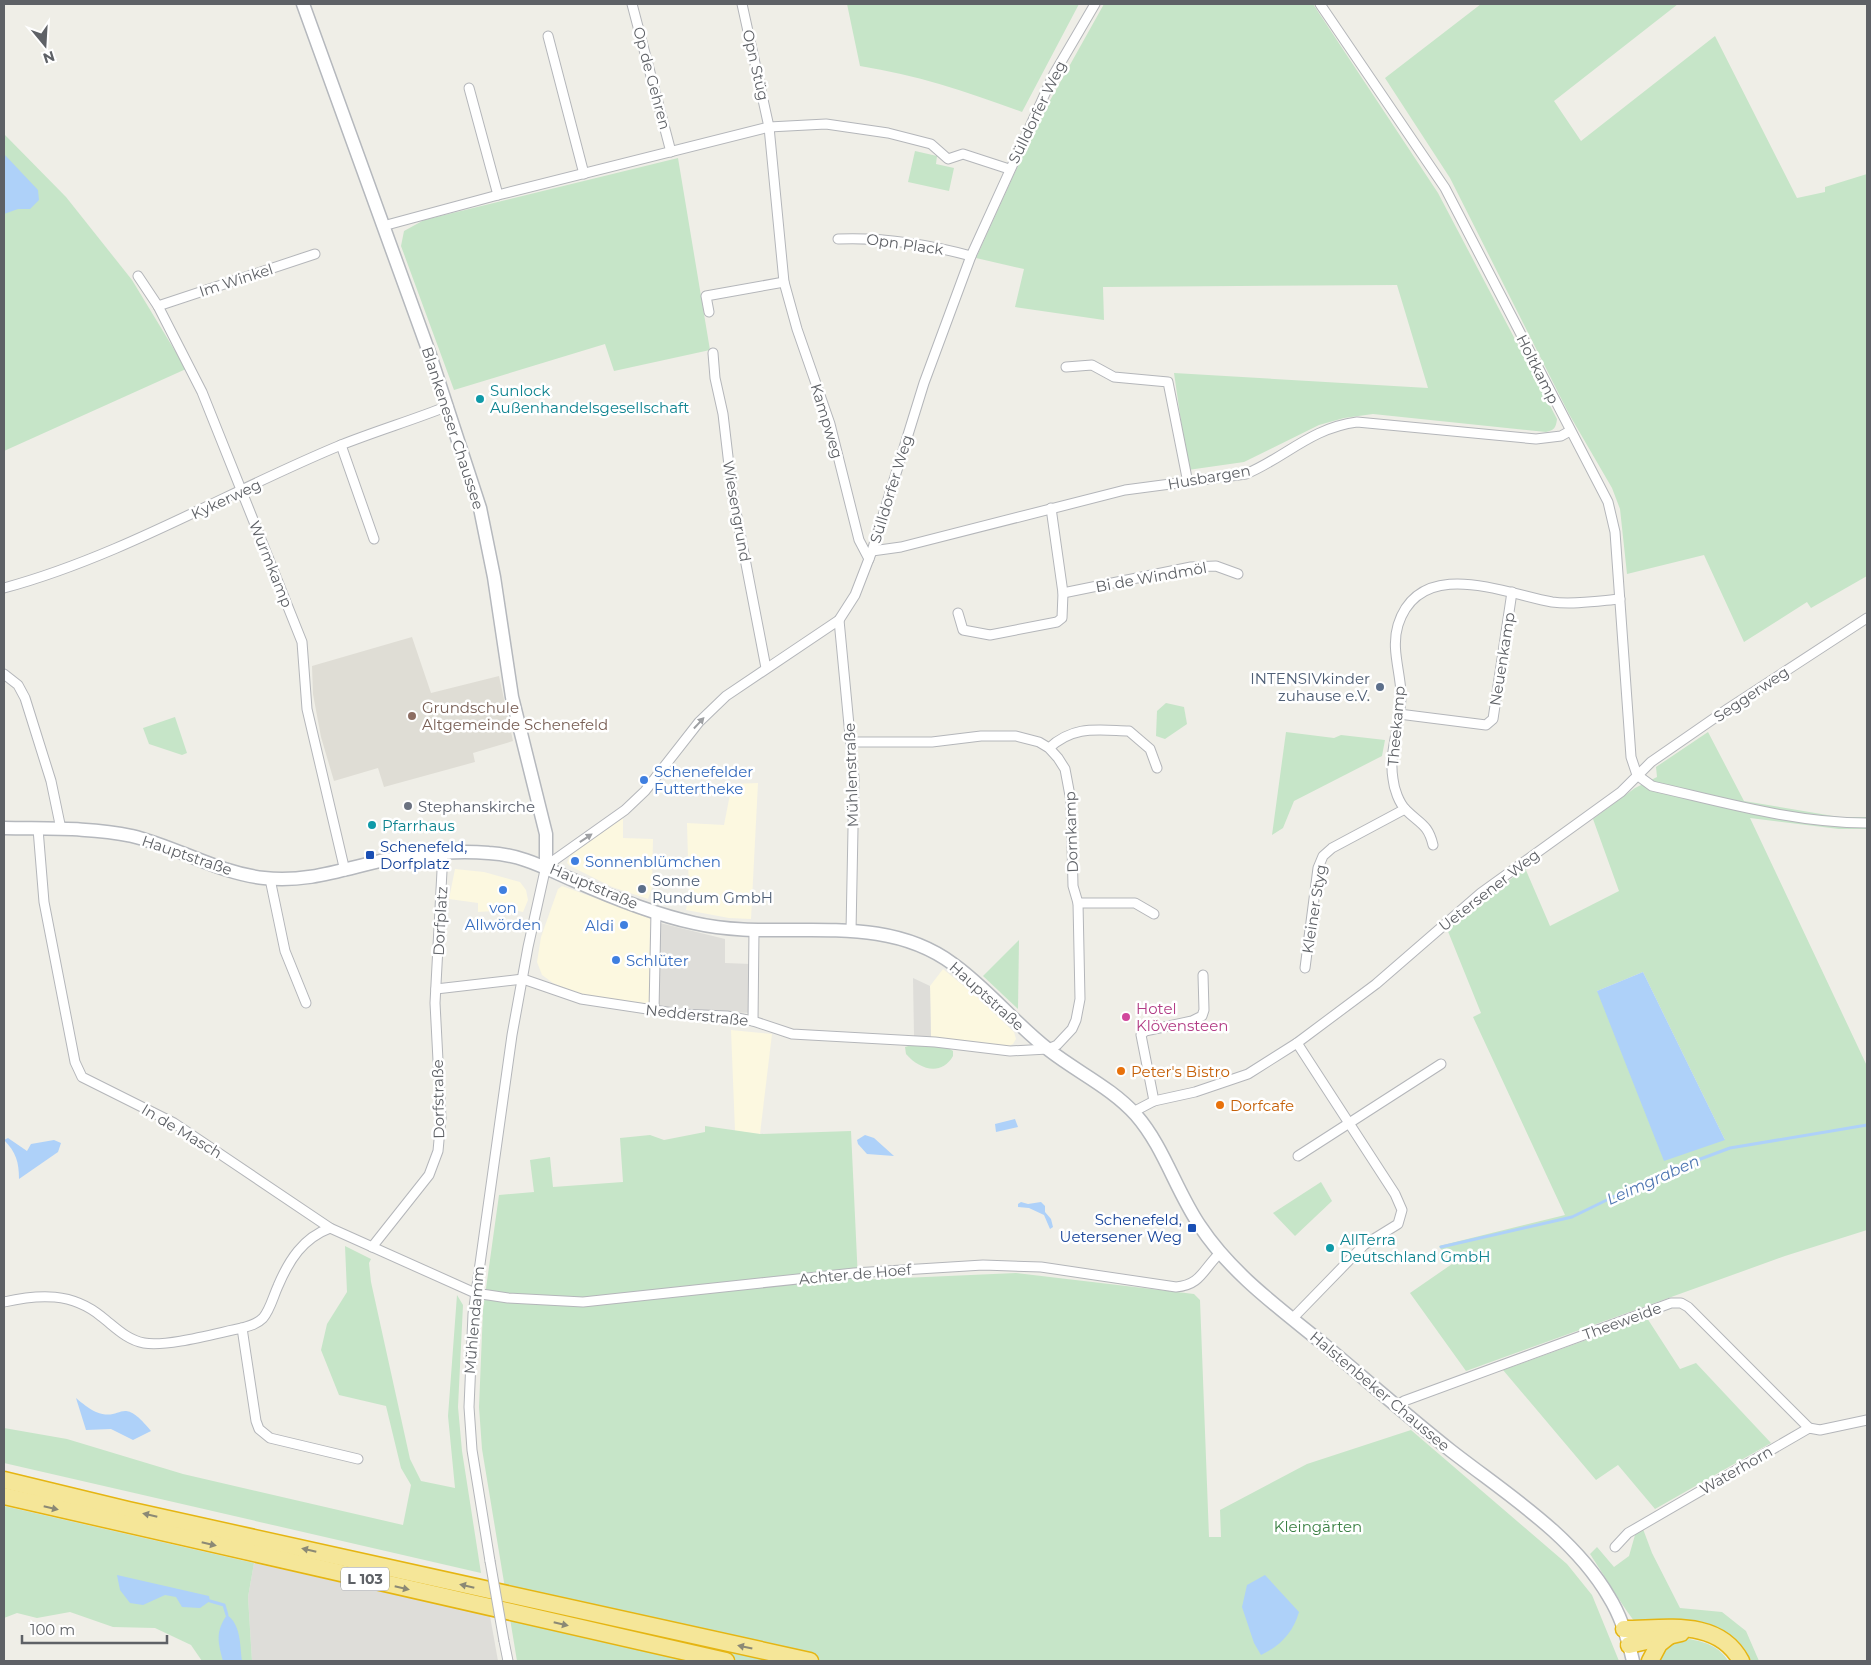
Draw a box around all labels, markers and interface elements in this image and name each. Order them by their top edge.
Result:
north arrow [20,20,70,70]
street label: Op de Gehren [629,25,675,131]
street label: Opn Stüg [739,28,773,102]
text: N [41,47,57,68]
street label: Sülldorfer Weg [1004,57,1070,167]
street label: Opn Plack [865,229,945,259]
street label: Im Winkel [197,259,275,301]
street label: Holtkamp [1512,331,1564,407]
street label: Blankeneser Chaussee [418,344,488,512]
place label: Sunlock Außenhandelsgesellschaft [490,381,689,417]
street label: Kampweg [807,381,847,461]
marker: Sunlock Außenhandelsgesellschaft [474,393,486,405]
street label: Sülldorfer Weg [866,433,916,545]
street label: Wiesengrund [719,459,755,563]
street label: Husbargen [1166,460,1252,494]
street label: Kykerweg [188,475,264,523]
street label: Wurmkamp [245,518,297,610]
street label: Bi de Windmöl [1094,558,1208,596]
street label: Neuenkamp [1485,611,1519,707]
street label: Seggerweg [1710,662,1792,726]
place label: INTENSIVkinder zuhause e.V. [1250,669,1370,705]
marker: INTENSIVkinder zuhause e.V. [1374,681,1386,693]
street label: Theekamp [1383,685,1409,767]
place label: Grundschule Altgemeinde Schenefeld [422,698,608,734]
marker: Grundschule Altgemeinde Schenefeld [406,710,418,722]
one-way arrow [693,717,705,729]
street label: Mühlenstraße [840,722,862,828]
place label: Schenefelder Futtertheke [654,762,753,798]
marker: Schenefelder Futtertheke [638,774,650,786]
street label: Dornkamp [1060,791,1082,873]
place label: Stephanskirche [418,797,535,816]
marker: Stephanskirche [402,800,414,812]
place label: Pfarrhaus [382,816,455,835]
marker: Pfarrhaus [366,819,378,831]
street label: Hauptstraße [139,831,235,879]
one-way arrow [579,833,593,843]
place label: Schenefeld, Dorfplatz [380,837,467,873]
street label: Uetersener Weg [1435,845,1543,935]
marker: Schenefeld, Dorfplatz [364,849,376,861]
place label: Sonnenblümchen [585,852,721,871]
marker: Sonnenblümchen [569,855,581,867]
street label: Hauptstraße [547,859,641,913]
street label: Kleiner Styg [1298,863,1330,955]
place label: Sonne Rundum GmbH [652,871,773,907]
marker: Sonne Rundum GmbH [636,883,648,895]
marker: von Allwörden [497,884,509,896]
street label: Dorfplatz [429,885,451,956]
place label: von Allwörden [465,898,541,934]
place label: Aldi [585,916,614,935]
marker: Aldi [618,919,630,931]
place label: Schlüter [626,951,689,970]
marker: Schlüter [610,954,622,966]
street label: Hauptstraße [946,957,1028,1035]
place label: Hotel Klövensteen [1136,999,1228,1035]
street label: Nedderstraße [645,1000,749,1030]
marker: Hotel Klövensteen [1120,1011,1132,1023]
street label: Dorfstraße [428,1059,448,1139]
place label: Peter's Bistro [1131,1062,1230,1081]
marker: Peter's Bistro [1115,1065,1127,1077]
place label: Dorfcafe [1230,1096,1294,1115]
street label: In de Masch [138,1099,226,1163]
marker: Dorfcafe [1214,1099,1226,1111]
water label: Leimgraben [1604,1151,1702,1209]
place label: Schenefeld, Uetersener Weg [1060,1210,1182,1246]
marker: Schenefeld, Uetersener Weg [1186,1222,1198,1234]
place label: AllTerra Deutschland GmbH [1340,1230,1490,1266]
marker: AllTerra Deutschland GmbH [1324,1242,1336,1254]
street label: Achter de Hoef [798,1260,913,1288]
street label: Mühlendamm [460,1265,488,1375]
street label: Theeweide [1580,1298,1664,1344]
street label: Halstenbeker Chaussee [1306,1327,1454,1455]
street label: Waterhorn [1696,1442,1776,1498]
one-way arrow [44,1504,59,1512]
one-way arrow [142,1511,158,1519]
park label: Kleingärten [1274,1517,1362,1536]
one-way arrow [202,1540,217,1548]
one-way arrow [301,1546,316,1554]
road number: L 103 [341,1568,389,1590]
one-way arrow [460,1582,475,1590]
one-way arrow [395,1584,410,1592]
scale bar [22,1612,168,1644]
text: 100 m [30,1620,75,1639]
one-way arrow [553,1620,569,1628]
one-way arrow [738,1643,753,1651]

